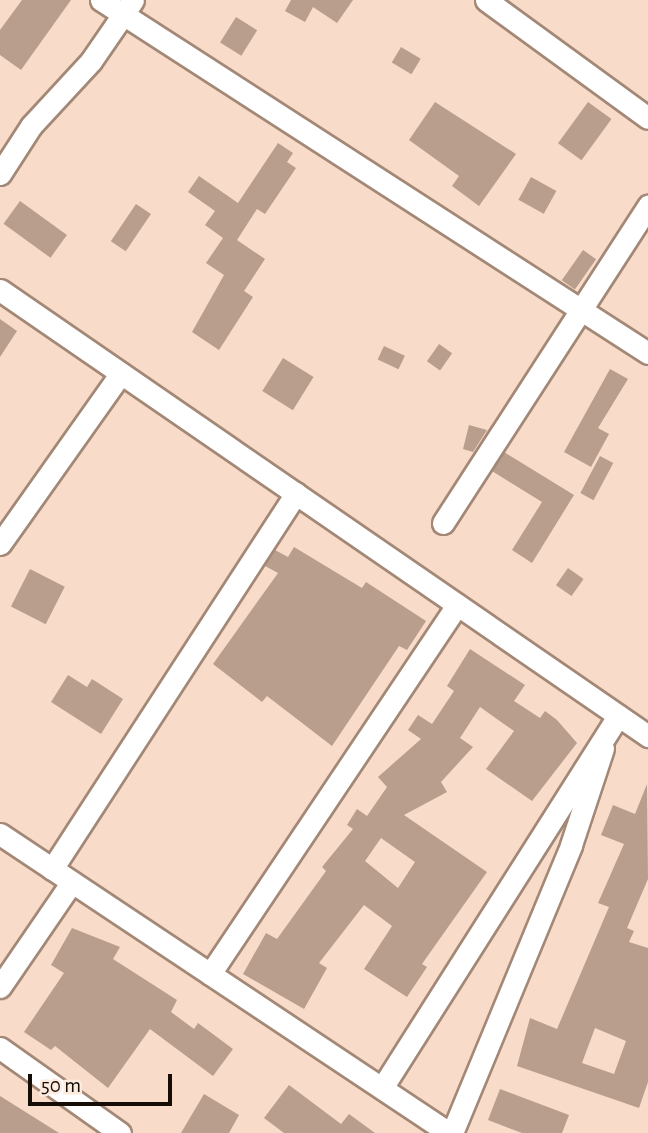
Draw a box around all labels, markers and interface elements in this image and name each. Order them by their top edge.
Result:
scale bar [32,1060,175,1104]
text: 50 m [41,1075,81,1096]

